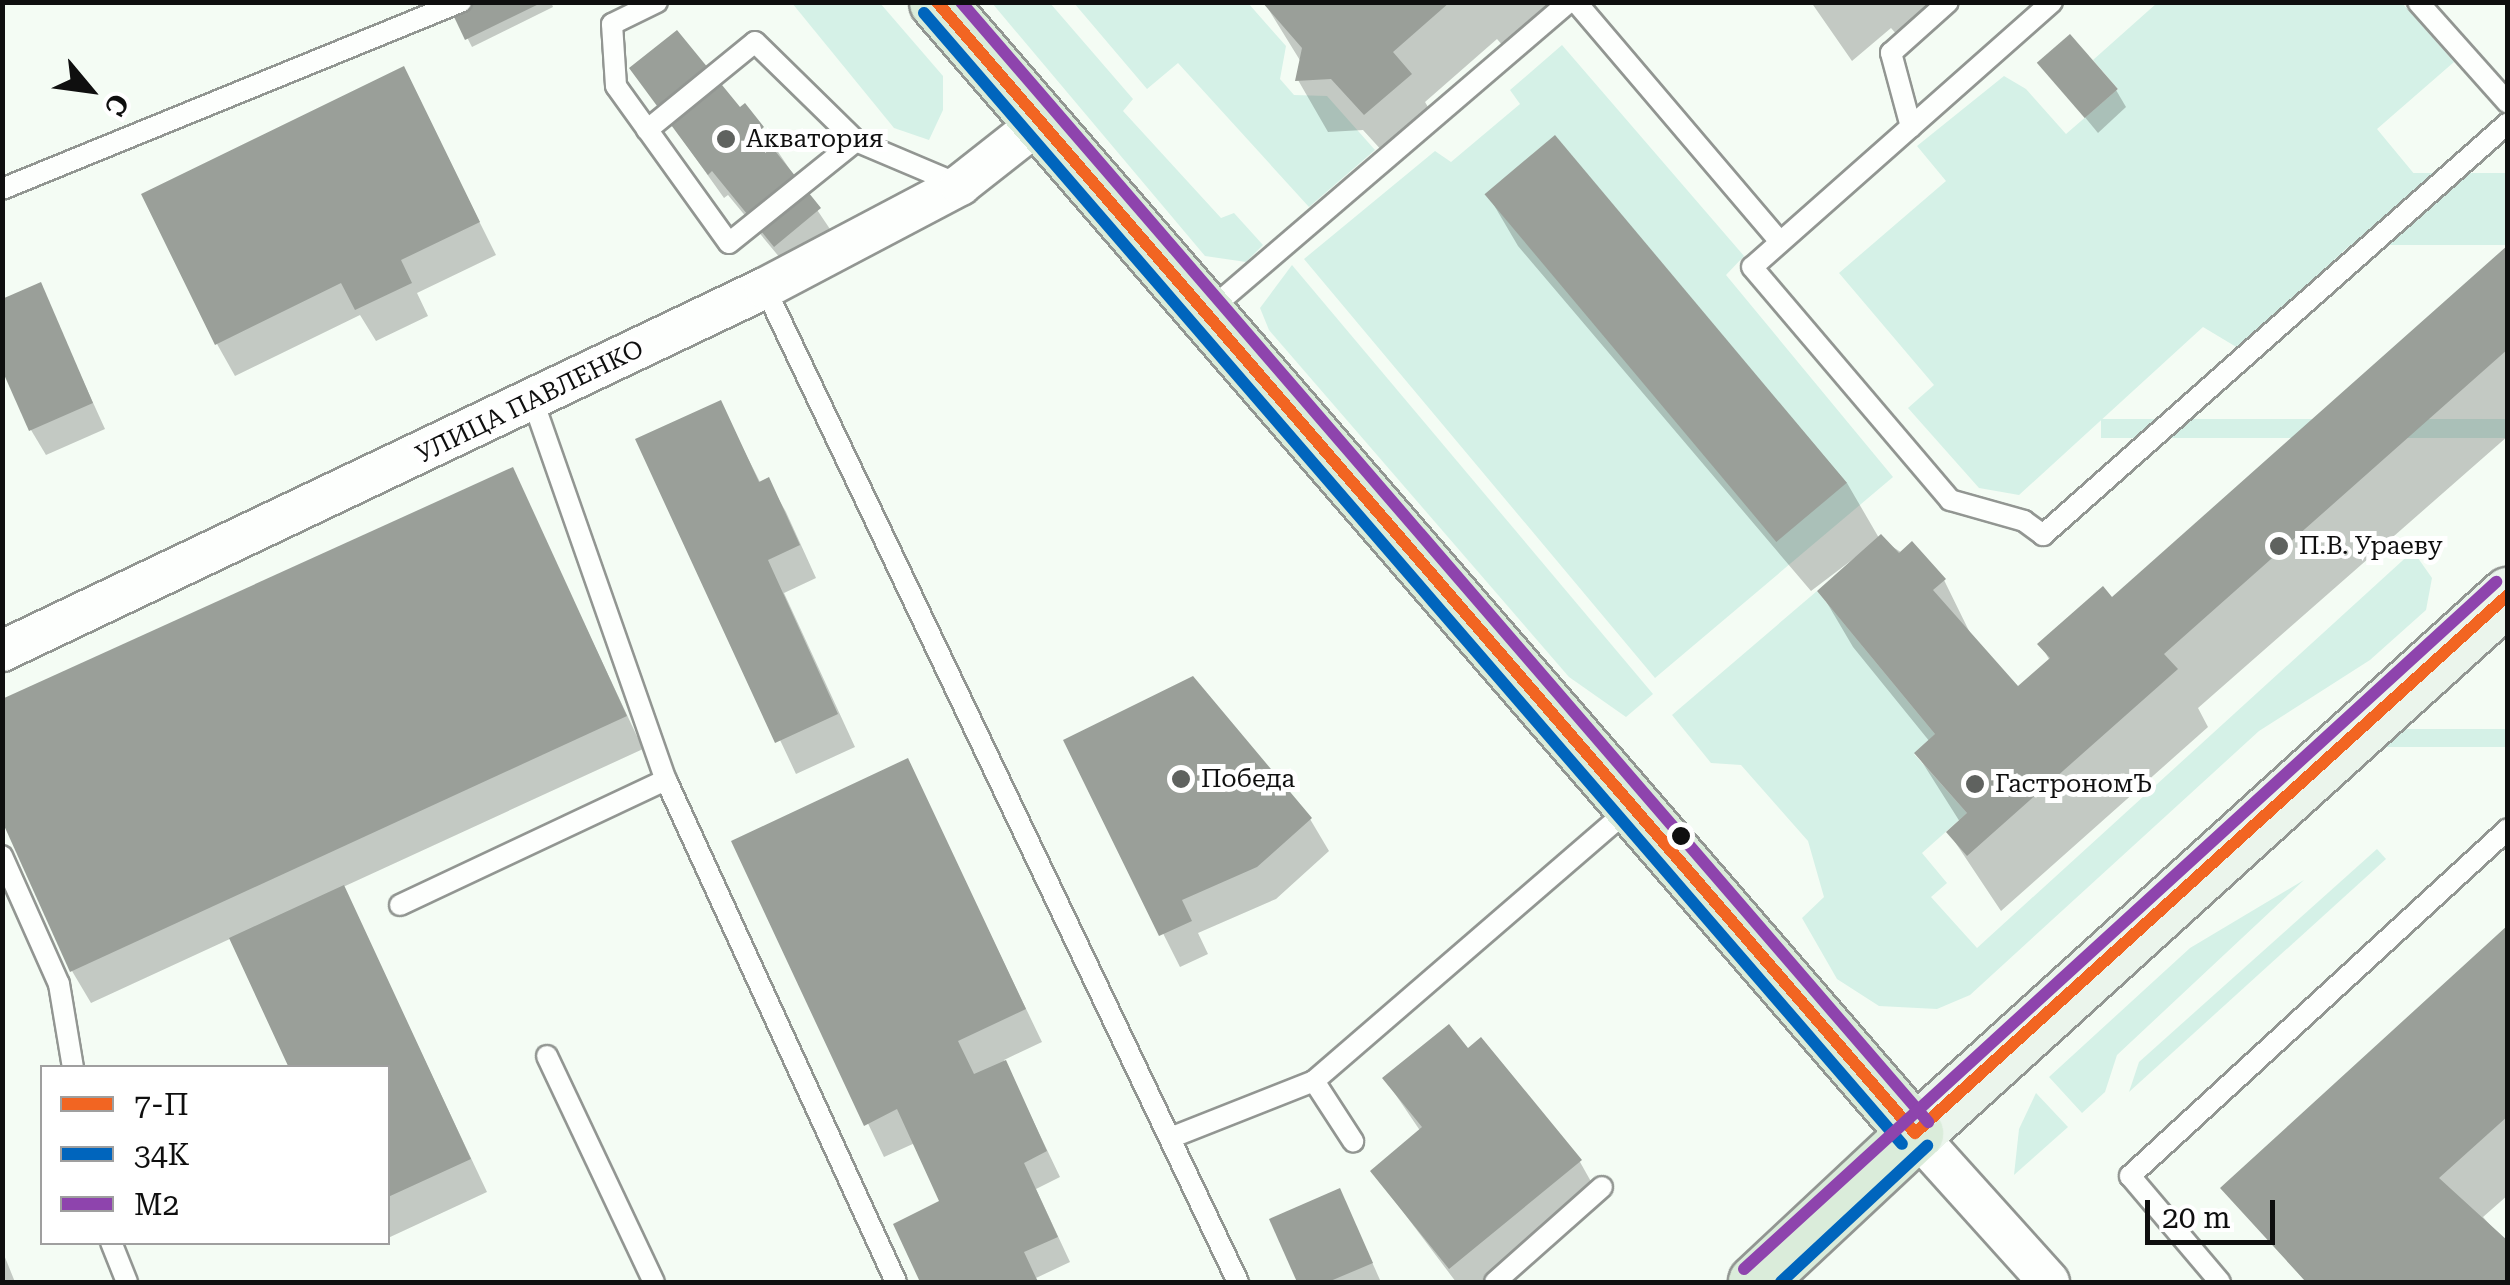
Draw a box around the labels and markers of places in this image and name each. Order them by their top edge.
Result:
place label: Акватория [746,124,883,154]
marker: Акватория [715,128,737,150]
place label: П.В. Ураеву [2299,531,2443,561]
marker: П.В. Ураеву [2268,535,2290,557]
place label: Победа [1201,764,1295,794]
marker: Победа [1170,768,1192,790]
place label: ГастрономЪ [1995,769,2152,799]
marker: ГастрономЪ [1964,773,1986,795]
unlabelled marker [1671,826,1691,846]

